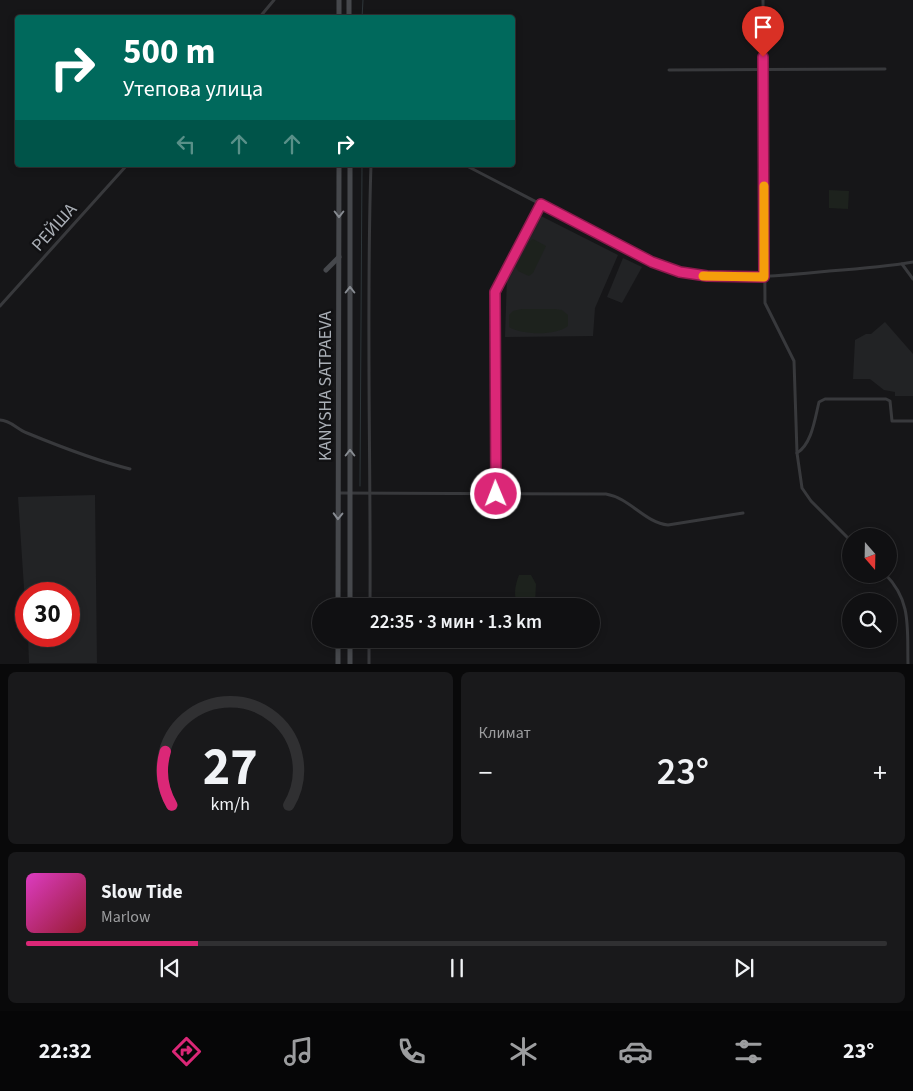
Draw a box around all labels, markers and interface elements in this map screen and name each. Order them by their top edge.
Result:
pin [742,6,784,57]
icon: arrive [749,13,777,41]
text: 500 m [123,27,215,77]
icon: right [40,35,105,100]
text: Утепова улица [123,73,263,105]
icon: left [172,130,200,158]
icon: ahead [225,130,253,158]
icon: ahead [278,130,306,158]
icon: right [331,130,359,158]
street label: РЕЙША [26,198,83,257]
one-way arrow [334,210,344,218]
one-way arrow [345,286,355,294]
street label: KANYSHA SATPAEVA [313,311,338,461]
one-way arrow [345,448,355,456]
position arrow [469,467,521,519]
one-way arrow [333,512,343,520]
north arrow [842,528,898,582]
map controls [842,528,897,648]
speed limit sign: 30 [15,582,80,647]
button: search [842,593,897,648]
text: 22:35 · 3 мин · 1.3 km [370,609,542,636]
text: Климат [479,722,531,744]
text: 27 [203,731,258,805]
text: 23° [657,745,709,799]
text: − [479,753,492,793]
text: + [873,753,887,793]
text: km/h [210,792,250,817]
text: Slow Tide [101,879,182,906]
text: Marlow [101,906,150,928]
icon: previous [156,954,184,982]
icon: pause [443,954,471,982]
icon: next [730,954,758,982]
icon: directions [169,1034,204,1069]
icon: music [281,1034,316,1069]
icon: phone [394,1034,429,1069]
icon: climate [506,1034,541,1069]
icon: car [618,1034,653,1069]
icon: filters [731,1034,766,1069]
text: 22:32 [39,1035,92,1067]
text: 23° [843,1035,874,1067]

